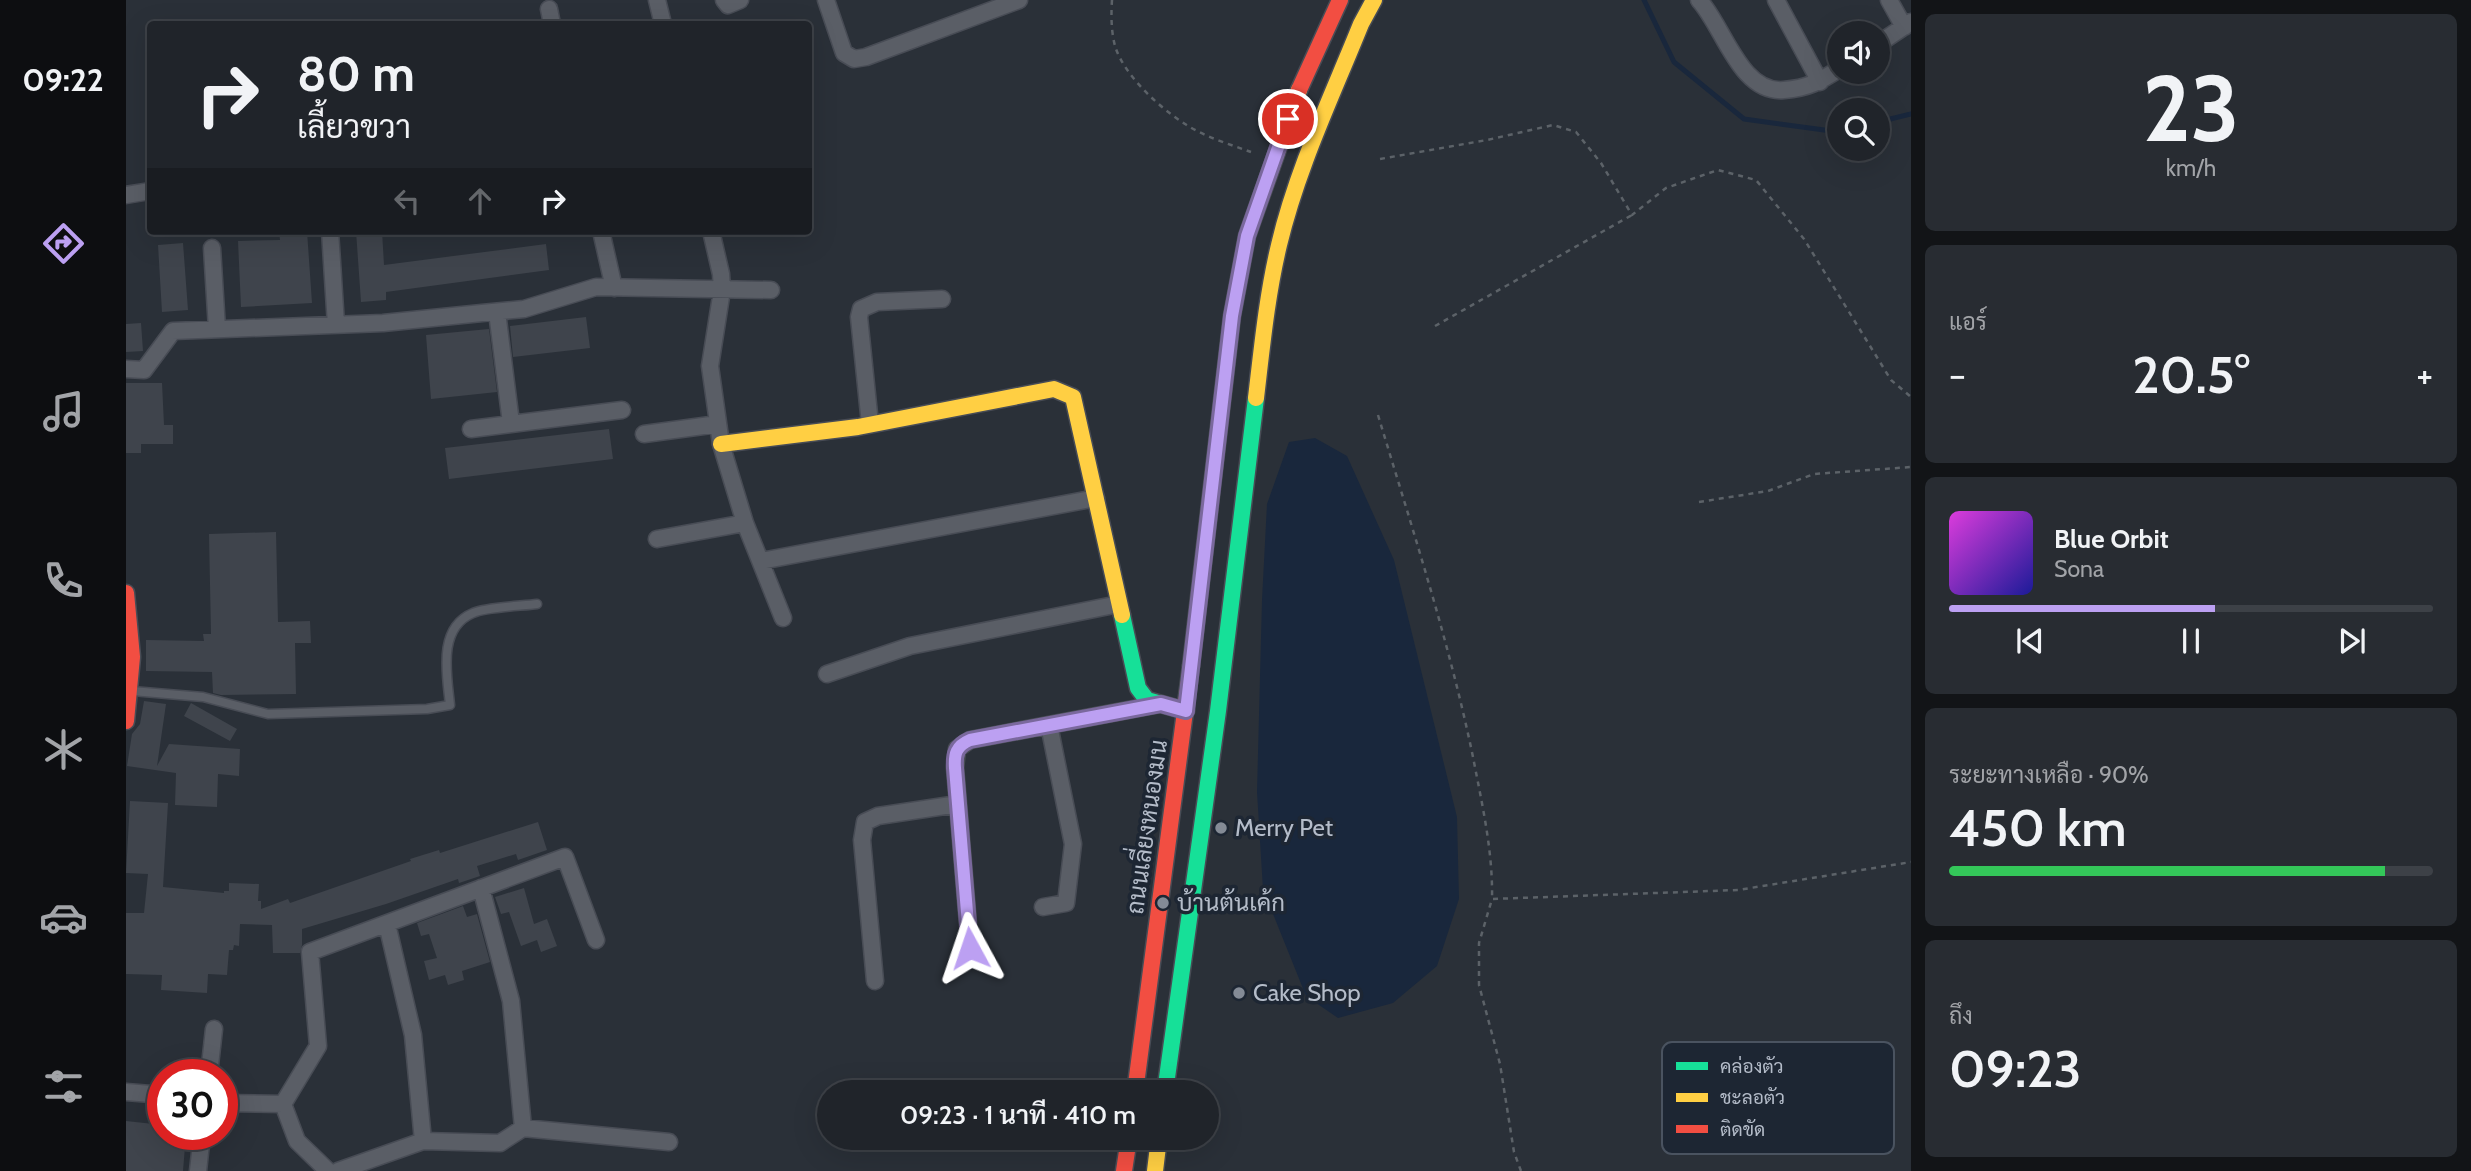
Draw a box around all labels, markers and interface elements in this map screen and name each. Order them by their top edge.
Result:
map controls [1827,21,1890,161]
button: sound [1827,21,1890,84]
text: 80 m [297,44,415,103]
icon: right [182,49,273,140]
text: 23 [2142,53,2240,164]
text: 09:22 [22,60,104,99]
pin [1258,89,1318,149]
button: search [1827,98,1890,161]
icon: arrive [1269,100,1307,138]
text: เลี้ยวขวา [297,107,411,146]
text: km/h [2166,154,2216,182]
icon: left [388,182,426,220]
icon: ahead [461,182,499,220]
icon: right [534,182,572,220]
icon: directions [39,219,88,268]
text: แอร์ [1949,308,1987,336]
text: 20.5° [2132,343,2250,406]
text: − [1949,351,1966,398]
text: + [2416,351,2433,398]
icon: music [39,387,88,436]
text: Blue Orbit [2054,523,2169,555]
text: Sona [2054,555,2104,583]
icon: phone [39,556,88,605]
icon: previous [2011,622,2049,660]
icon: pause [2172,622,2210,660]
icon: next [2333,622,2371,660]
icon: climate [39,725,88,774]
street label: ถนนเลี่ยงหนองมน [1114,737,1173,916]
text: ระยะทางเหลือ · 90% [1949,761,2149,789]
text: 450 km [1949,796,2127,859]
place label: Merry Pet [1235,813,1333,842]
marker: Merry Pet [1213,820,1229,836]
place label: บ้านต้นเค้ก [1177,888,1285,917]
icon: car [39,893,88,942]
marker: บ้านต้นเค้ก [1155,895,1171,911]
position arrow [933,911,1007,985]
place label: Cake Shop [1253,978,1361,1007]
marker: Cake Shop [1231,985,1247,1001]
text: ถึง [1949,1002,1973,1030]
text: 09:23 [1949,1037,2082,1100]
legend [1662,1042,1894,1154]
text: คล่องตัว [1720,1055,1784,1078]
speed limit sign: 30 [147,1059,238,1150]
icon: filters [39,1062,88,1111]
text: ชะลอตัว [1720,1086,1785,1109]
text: 09:23 · 1 นาที · 410 m [900,1099,1136,1131]
text: ติดขัด [1720,1118,1765,1141]

